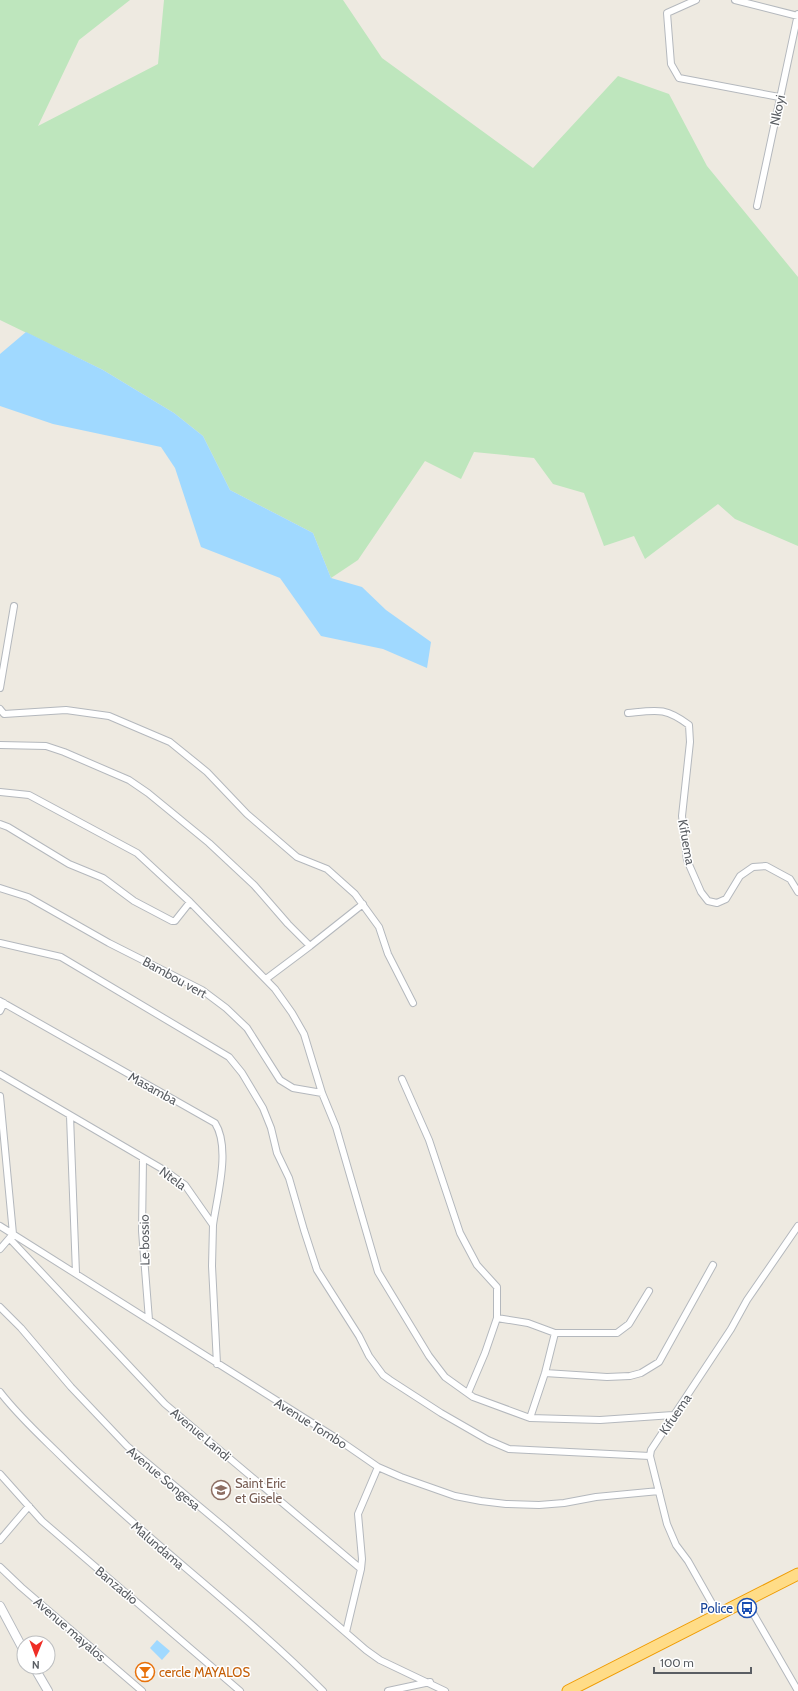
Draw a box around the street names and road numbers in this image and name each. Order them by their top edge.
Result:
street label: Nkoyi [766,93,788,127]
street label: Kifuema [675,818,699,867]
street label: Bambou vert [140,953,210,1001]
street label: Masamba [126,1068,181,1108]
street label: Ntela [156,1163,190,1194]
street label: Le bossio [136,1214,152,1266]
street label: Kifuema [656,1390,695,1437]
street label: Avenue Tombo [272,1394,350,1452]
street label: Avenue Landi [167,1404,235,1464]
street label: Avenue Songesa [124,1443,205,1514]
street label: Malundama [128,1518,188,1573]
street label: Banzadio [92,1563,142,1607]
street label: Avenue mayalos [31,1594,110,1665]

